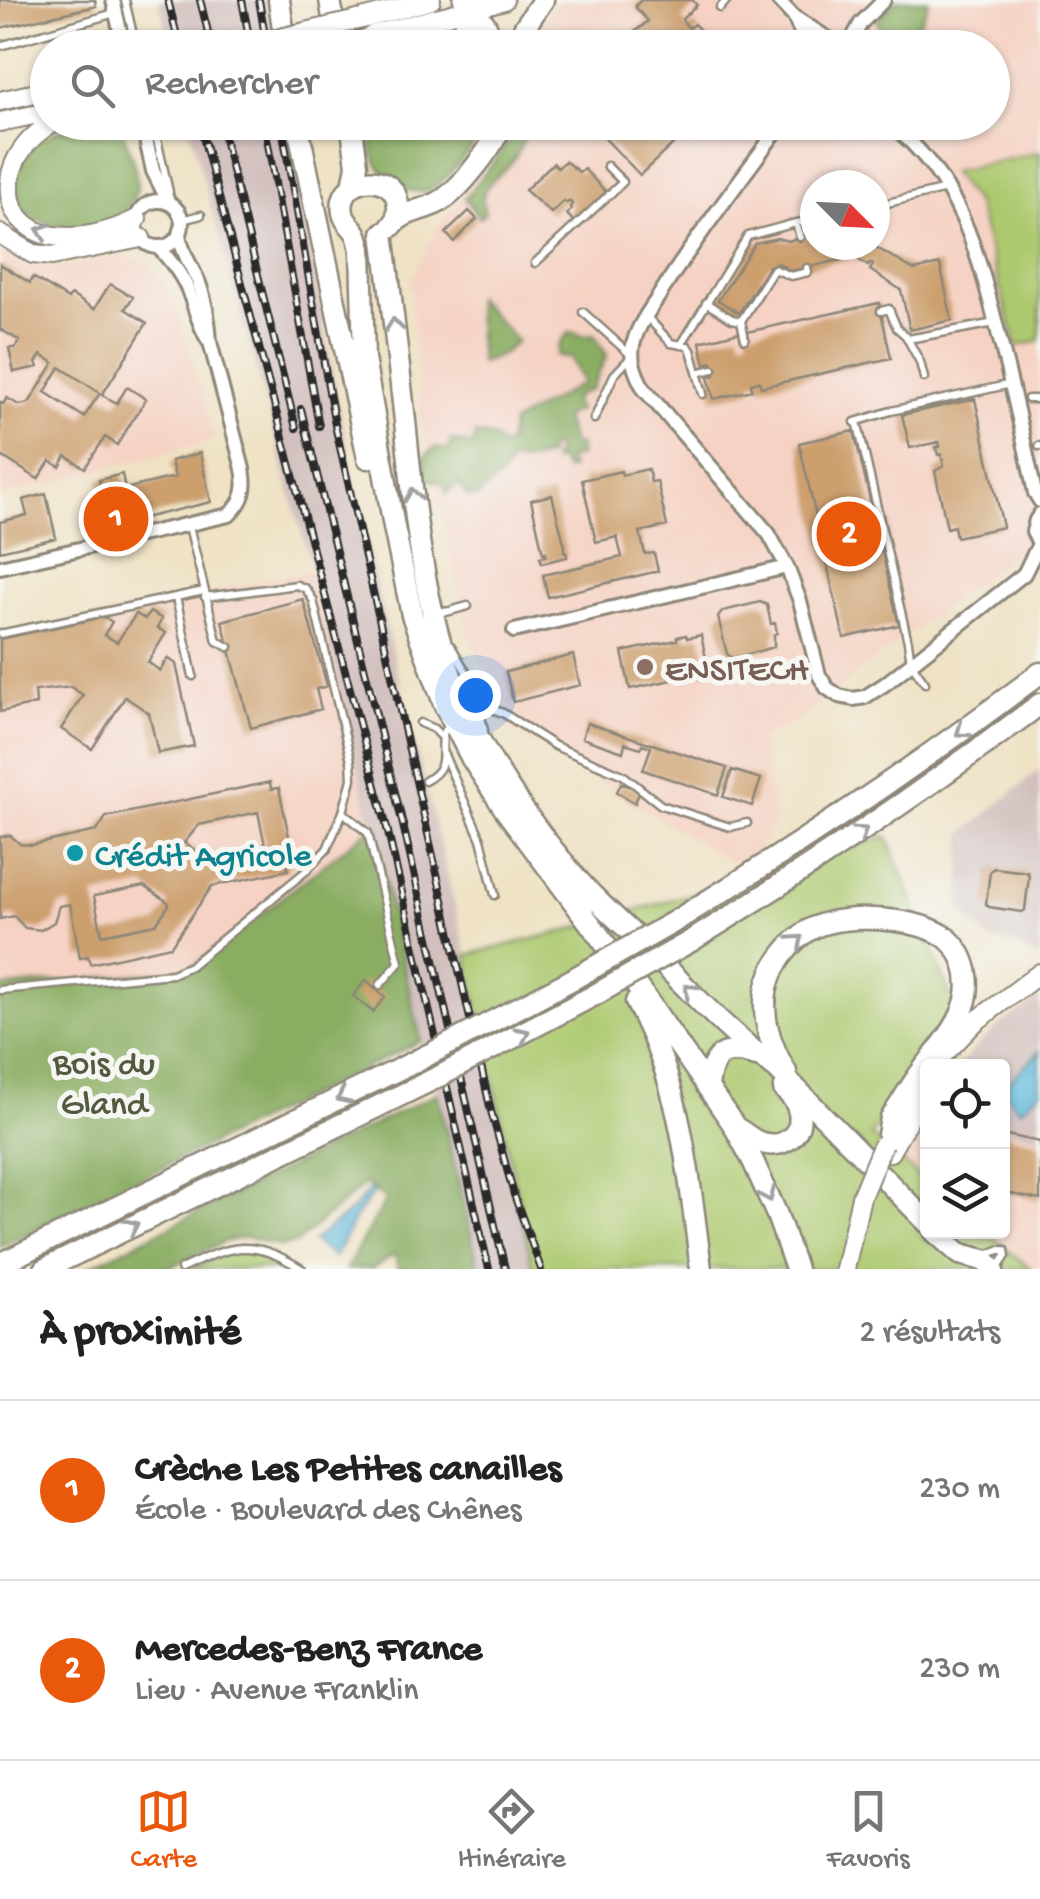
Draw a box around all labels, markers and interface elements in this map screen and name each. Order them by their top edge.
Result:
search box [30,30,1010,140]
icon: search [65,58,120,113]
text: Rechercher [145,63,317,107]
north arrow [800,170,890,260]
one-way arrow [36,222,53,242]
one-way arrow [384,317,405,333]
pin: 1 [84,482,148,556]
one-way arrow [403,487,424,504]
pin: 2 [816,496,882,572]
place label: ENSITECH [665,652,810,693]
marker: ENSITECH [634,656,656,678]
your location [450,670,501,721]
one-way arrow [955,719,973,737]
one-way arrow [850,826,869,844]
place label: Crédit Agricole [95,838,312,879]
marker: Crédit Agricole [64,842,86,864]
one-way arrow [785,935,804,953]
one-way arrow [684,984,702,1002]
one-way arrow [512,1027,530,1046]
park label: Bois du Gland [52,1046,155,1127]
map controls [920,1059,1010,1239]
button: locate [920,1059,1010,1149]
one-way arrow [335,1084,353,1104]
button: layers [920,1149,1010,1239]
one-way arrow [756,1185,776,1203]
one-way arrow [122,1219,140,1238]
text: À proximité [40,1310,241,1359]
text: 2 résultats [859,1315,1000,1353]
text: Crèche Les Petites canailles [135,1449,561,1493]
text: 1 [66,1471,79,1509]
text: 230 m [919,1471,1000,1509]
text: École · Boulevard des Chênes [135,1493,521,1531]
text: Mercedes-Benz France [135,1629,482,1673]
text: 2 [65,1651,80,1689]
text: 230 m [919,1651,1000,1689]
text: Lieu · Avenue Franklin [135,1673,418,1711]
tab: Carte [130,1784,197,1877]
tab: Itinéraire [458,1784,566,1877]
tab: Favoris [827,1784,910,1877]

